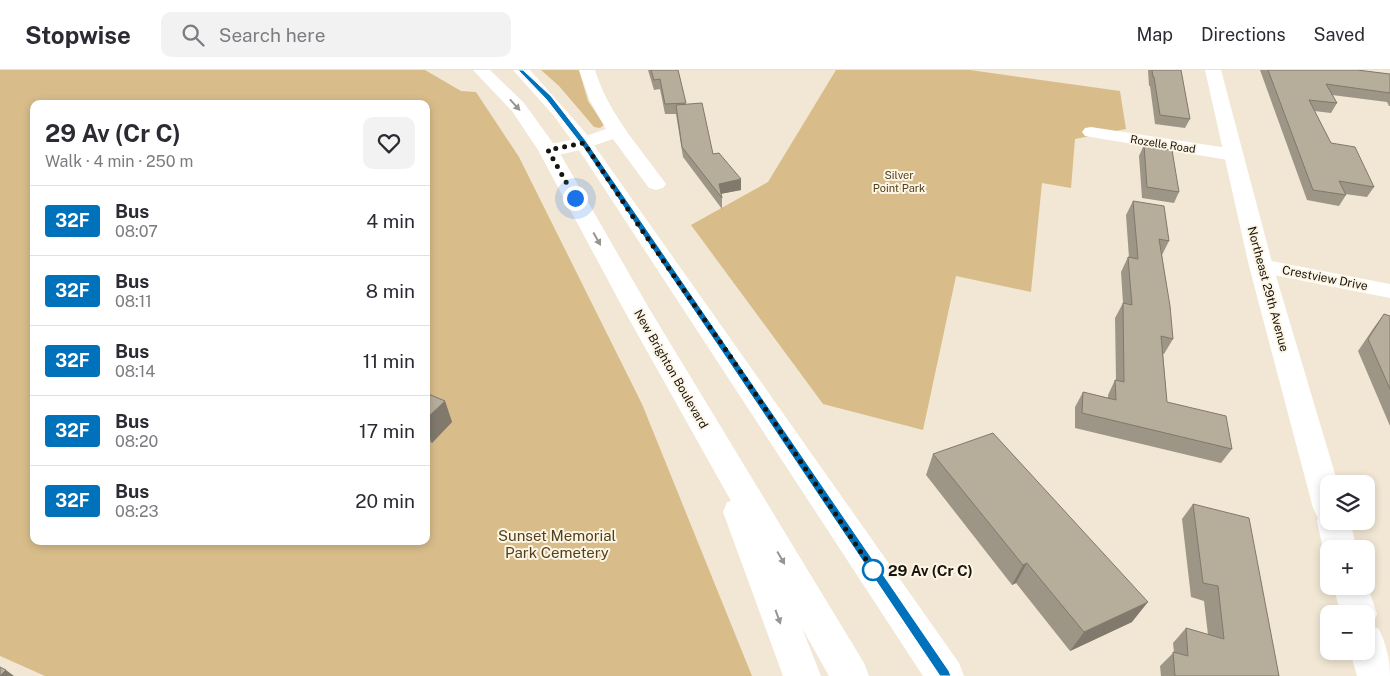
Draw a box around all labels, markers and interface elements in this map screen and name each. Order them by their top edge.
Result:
search box [161,12,511,57]
text: Stopwise [25,21,131,49]
icon: search [179,21,207,49]
text: Search here [219,24,325,46]
text: Map [1136,24,1173,45]
text: Directions [1201,24,1286,45]
text: Saved [1314,24,1365,45]
one-way arrow [509,98,521,110]
button: heart [363,117,415,169]
text: 29 Av (Cr C) [45,119,181,147]
street label: Rozelle Road [1129,133,1197,155]
text: Walk · 4 min · 250 m [45,152,193,171]
park label: Silver Point Park [873,169,925,194]
your location [563,186,588,211]
text: Bus [115,200,149,222]
text: 32F [55,210,90,231]
text: 4 min [366,210,415,232]
text: 08:07 [115,222,158,241]
street label: Northeast 29th Avenue [1245,225,1292,353]
one-way arrow [593,231,601,246]
street label: Crestview Drive [1281,263,1369,293]
text: Bus [115,270,149,292]
text: 32F [55,280,90,301]
text: 8 min [366,280,415,302]
text: 08:11 [115,292,152,311]
street label: New Brighton Boulevard [631,307,711,431]
text: Bus [115,340,149,362]
text: 32F [55,350,90,371]
text: 11 min [363,350,415,372]
text: 08:14 [115,362,155,381]
text: Bus [115,410,149,432]
text: 32F [55,420,90,441]
text: 17 min [359,420,415,442]
text: 08:20 [115,432,158,451]
map controls [1320,475,1375,660]
button: layers [1320,475,1375,530]
text: Bus [115,480,149,502]
text: 32F [55,490,90,511]
text: 20 min [355,490,415,512]
text: 08:23 [115,502,159,521]
park label: Sunset Memorial Park Cemetery [498,527,616,561]
button: + [1320,540,1375,595]
one-way arrow [776,551,785,564]
marker: 29 Av (Cr C) [862,559,884,581]
place label: 29 Av (Cr C) [888,562,973,579]
button: − [1320,605,1375,660]
one-way arrow [774,610,782,625]

